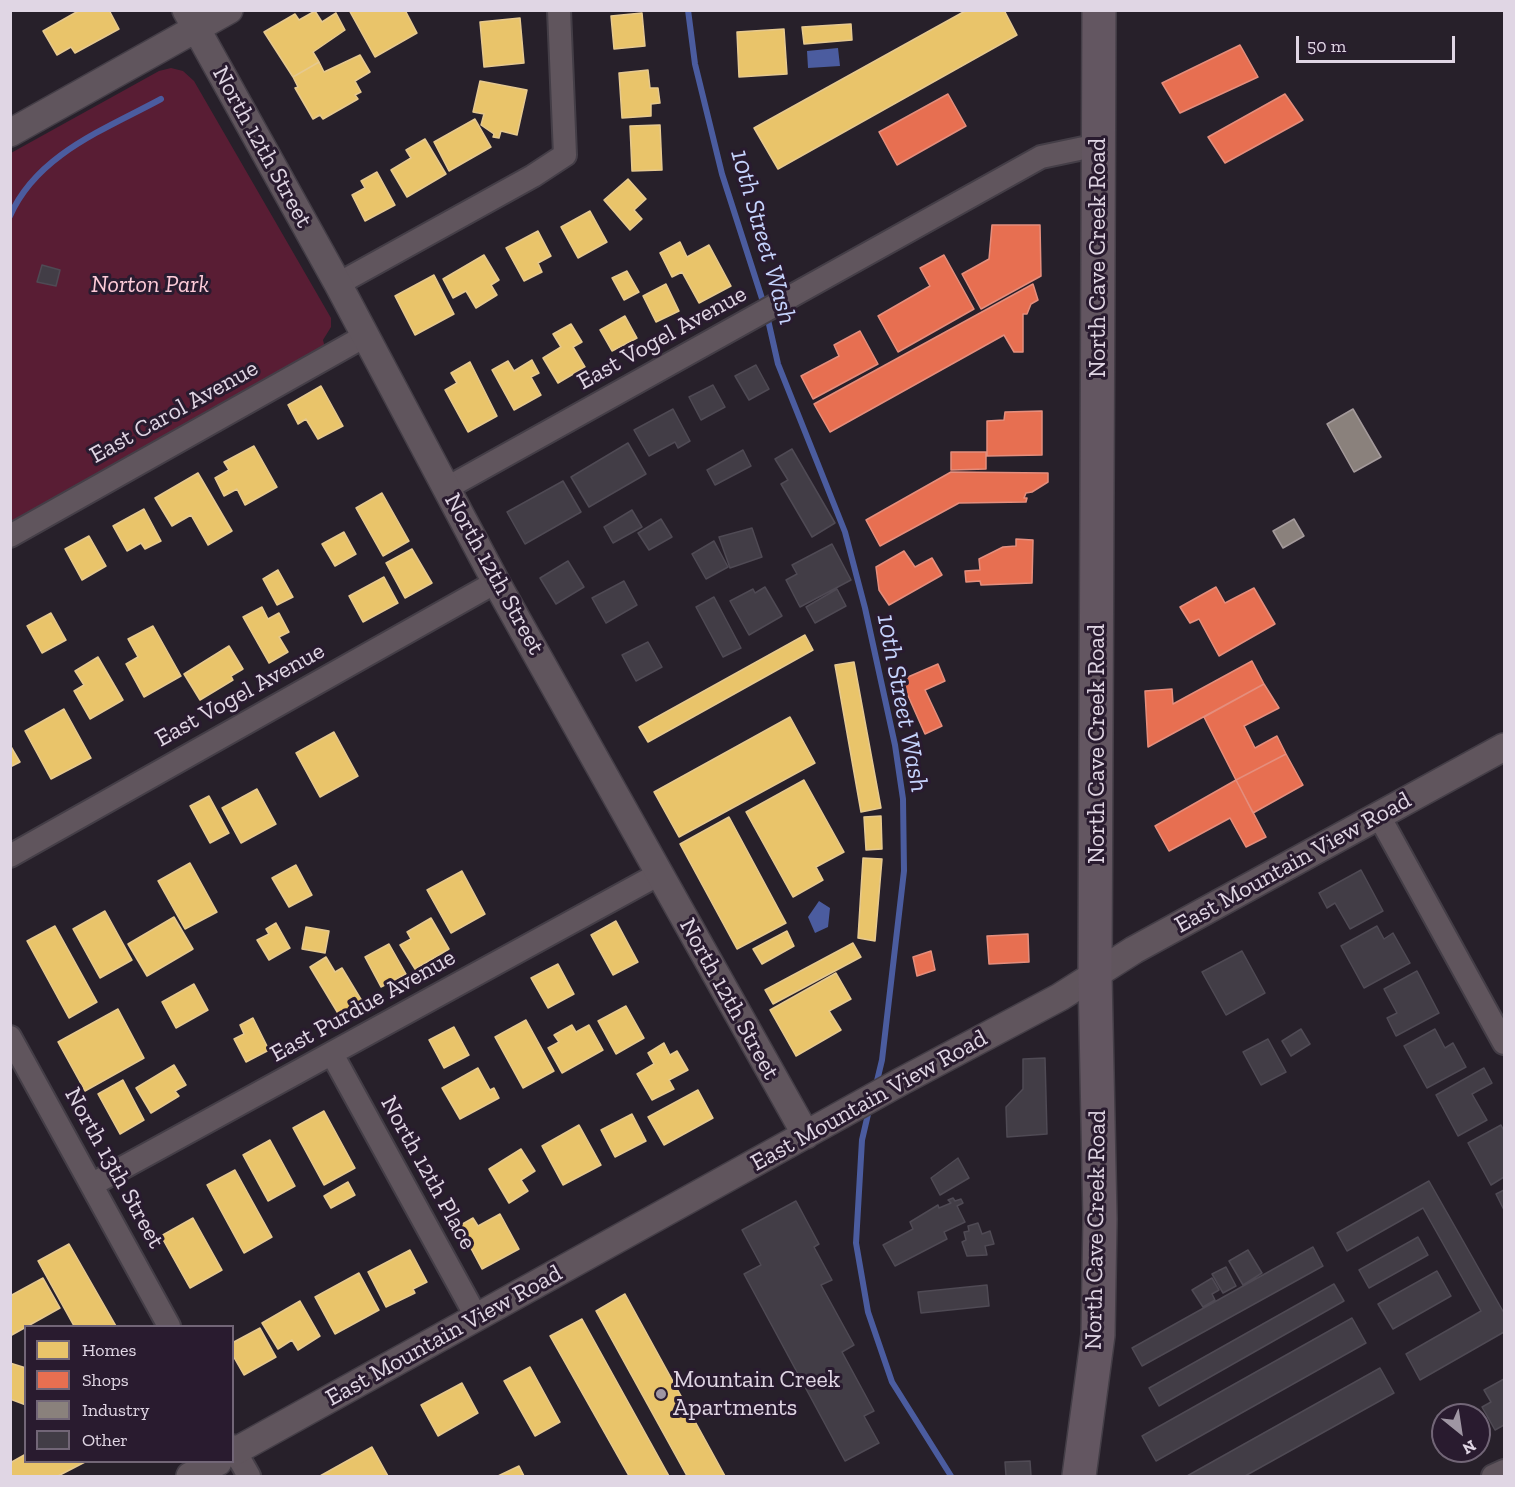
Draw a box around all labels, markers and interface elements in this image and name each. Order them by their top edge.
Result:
scale bar [1299,24,1458,62]
text: 50 m [1307,35,1346,57]
street label: North 12th Street [206,61,318,233]
street label: North Cave Creek Road [1084,138,1112,378]
water label: 10th Street Wash [723,146,803,328]
park label: Norton Park [91,271,209,299]
street label: East Vogel Avenue [572,280,752,396]
street label: East Carol Avenue [85,354,263,470]
street label: North 12th Street [438,488,550,660]
water label: 10th Street Wash [869,611,935,795]
street label: North Cave Creek Road [1083,624,1111,864]
street label: East Vogel Avenue [150,637,330,753]
street label: East Mountain View Road [1170,786,1416,940]
street label: North 12th Street [673,913,785,1085]
street label: East Purdue Avenue [265,943,461,1069]
street label: East Mountain View Road [746,1024,992,1178]
street label: North 13th Street [58,1083,170,1253]
street label: North 12th Place [374,1091,482,1255]
street label: North Cave Creek Road [1080,1110,1112,1350]
street label: East Mountain View Road [321,1259,567,1413]
legend [24,1325,234,1463]
text: Homes [82,1339,136,1361]
place label: Mountain Creek Apartments [673,1366,840,1422]
text: Shops [82,1369,129,1391]
marker: Mountain Creek Apartments [654,1387,668,1401]
text: Industry [82,1399,149,1421]
north arrow [1431,1403,1491,1463]
text: Other [82,1429,128,1451]
text: N [1459,1436,1479,1459]

